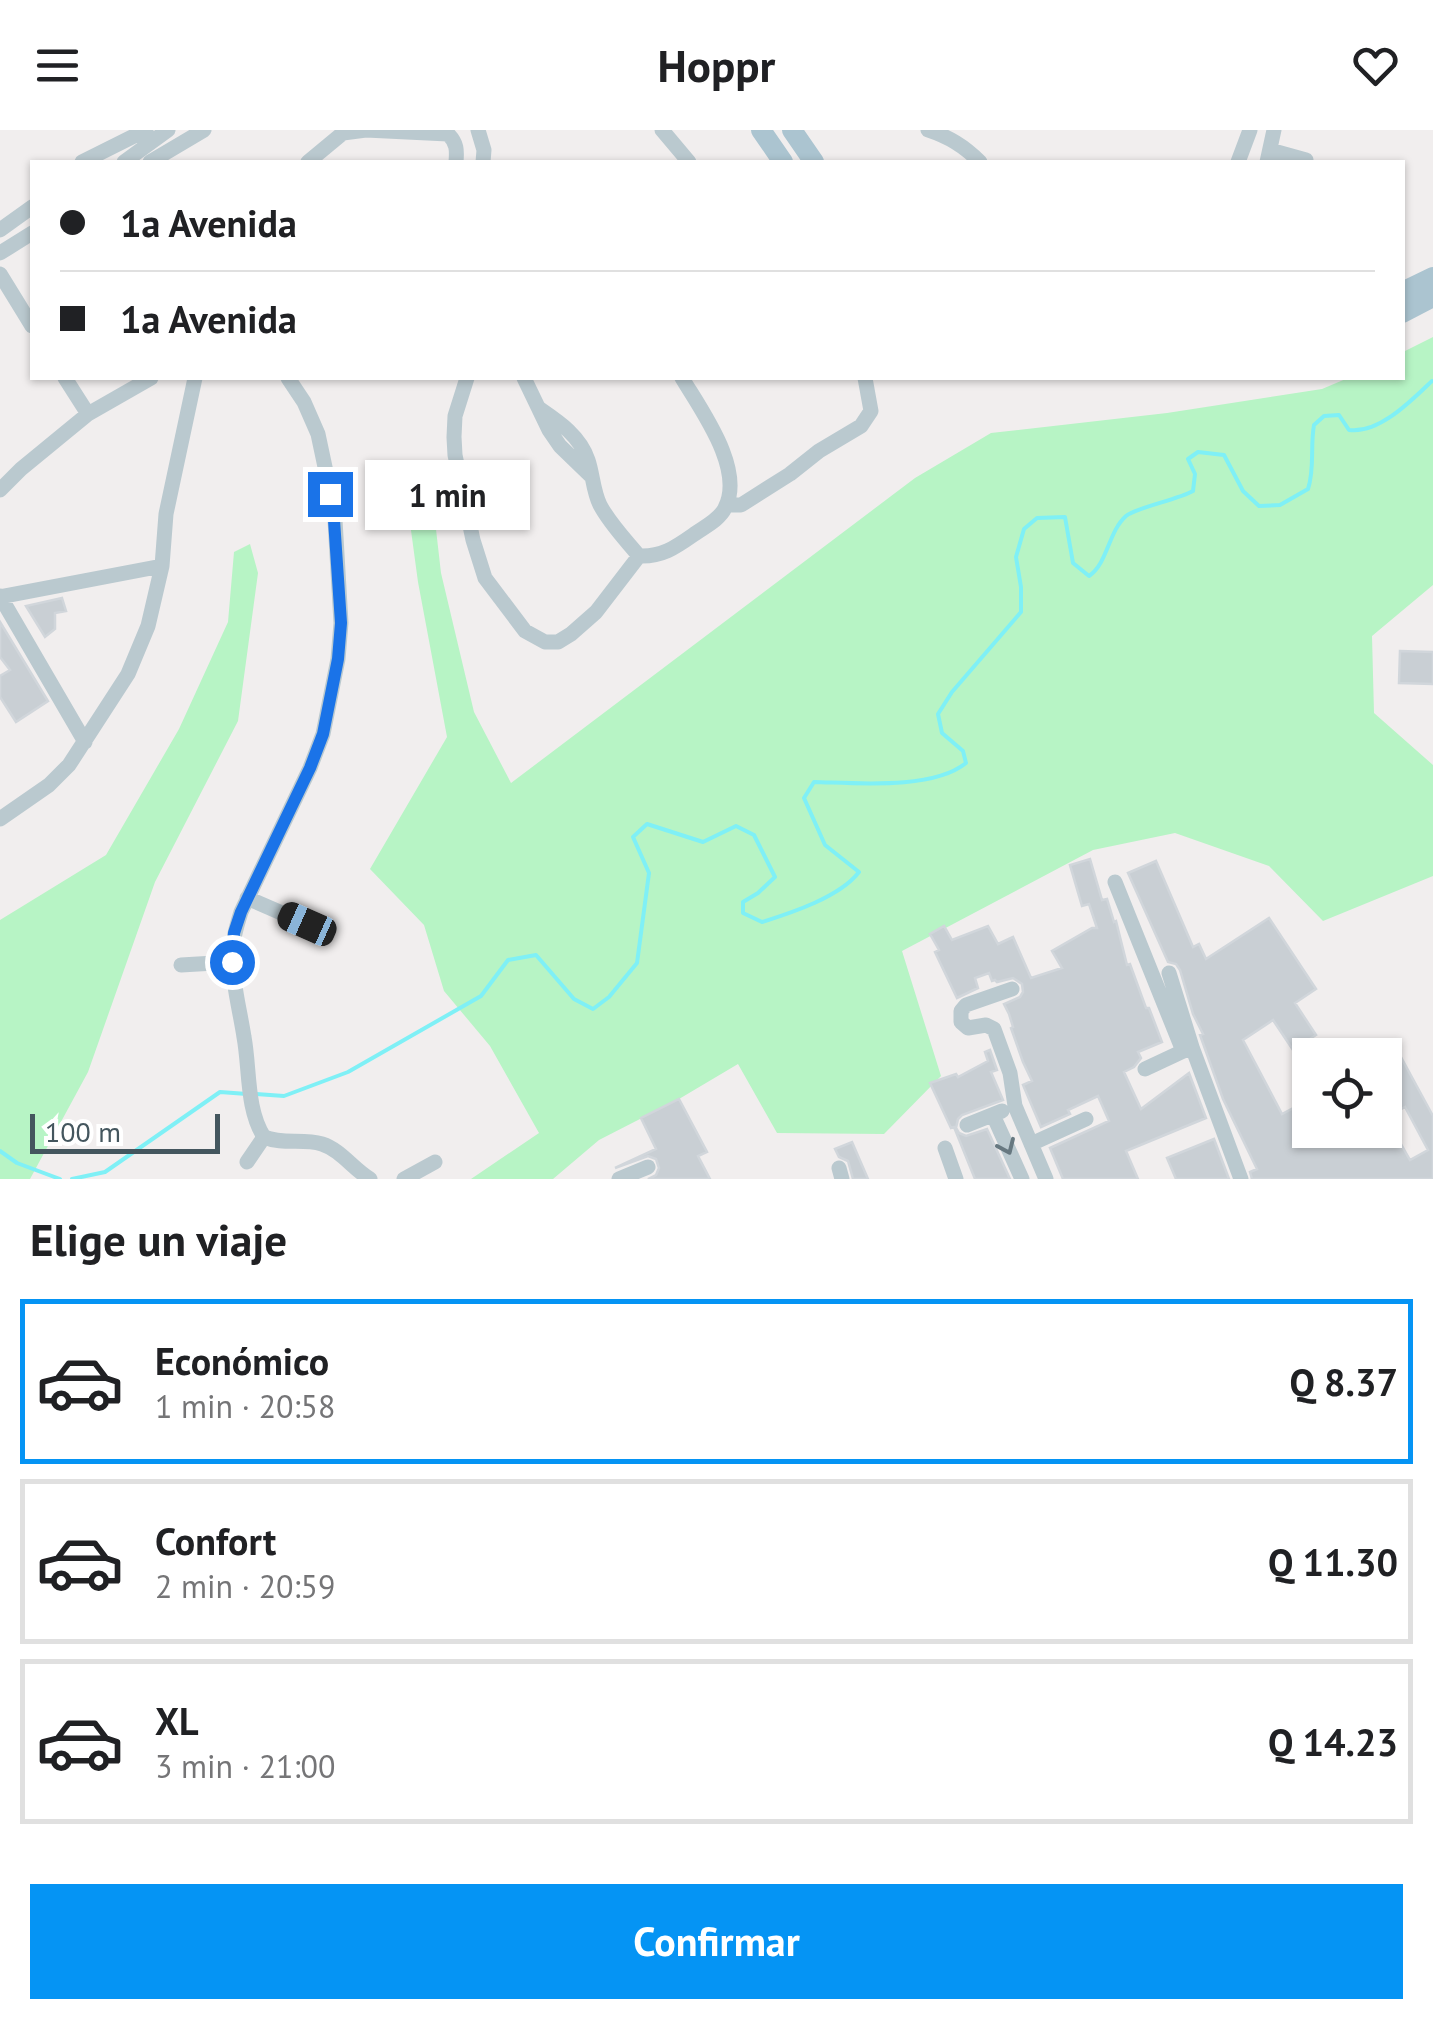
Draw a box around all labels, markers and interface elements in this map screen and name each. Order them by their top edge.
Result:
text: Hoppr [658,36,775,94]
icon: menu [30,38,85,93]
icon: heart [1348,38,1403,93]
text: 1a Avenida [120,198,297,247]
text: 1a Avenida [120,294,297,343]
callout: 1 min [365,459,530,529]
route end [308,472,353,517]
text: 1 min [408,474,487,516]
car [273,898,341,950]
route start [210,940,255,985]
map controls [1292,1038,1402,1148]
button: locate [1292,1038,1402,1148]
scale bar [30,1109,220,1154]
text: 100 m [45,1113,121,1150]
one-way arrow [995,1137,1015,1155]
text: Elige un viaje [30,1210,287,1268]
text: Económico [155,1336,329,1385]
icon: car [35,1337,125,1427]
text: Q 8.37 [1289,1357,1398,1406]
text: 1 min · 20:58 [155,1385,335,1427]
text: Confort [155,1516,276,1565]
icon: car [35,1517,125,1607]
text: Q 11.30 [1268,1537,1398,1586]
text: 2 min · 20:59 [155,1565,335,1607]
text: XL [155,1696,199,1745]
icon: car [35,1697,125,1787]
text: Q 14.23 [1268,1717,1398,1766]
text: 3 min · 21:00 [155,1745,335,1787]
button: Confirmar [30,1884,1403,1999]

